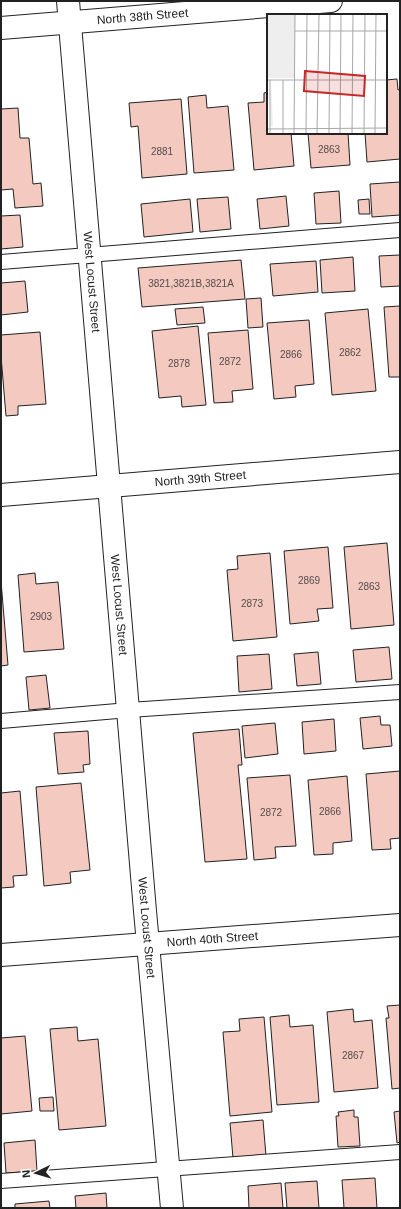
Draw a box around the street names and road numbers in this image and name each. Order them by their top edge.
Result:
street label: North 38th Street [96,6,189,27]
street label: West Locust Street [81,231,103,334]
street label: North 39th Street [154,468,247,489]
street label: West Locust Street [108,554,130,657]
street label: West Locust Street [135,877,158,979]
street label: North 40th Street [166,929,259,950]

